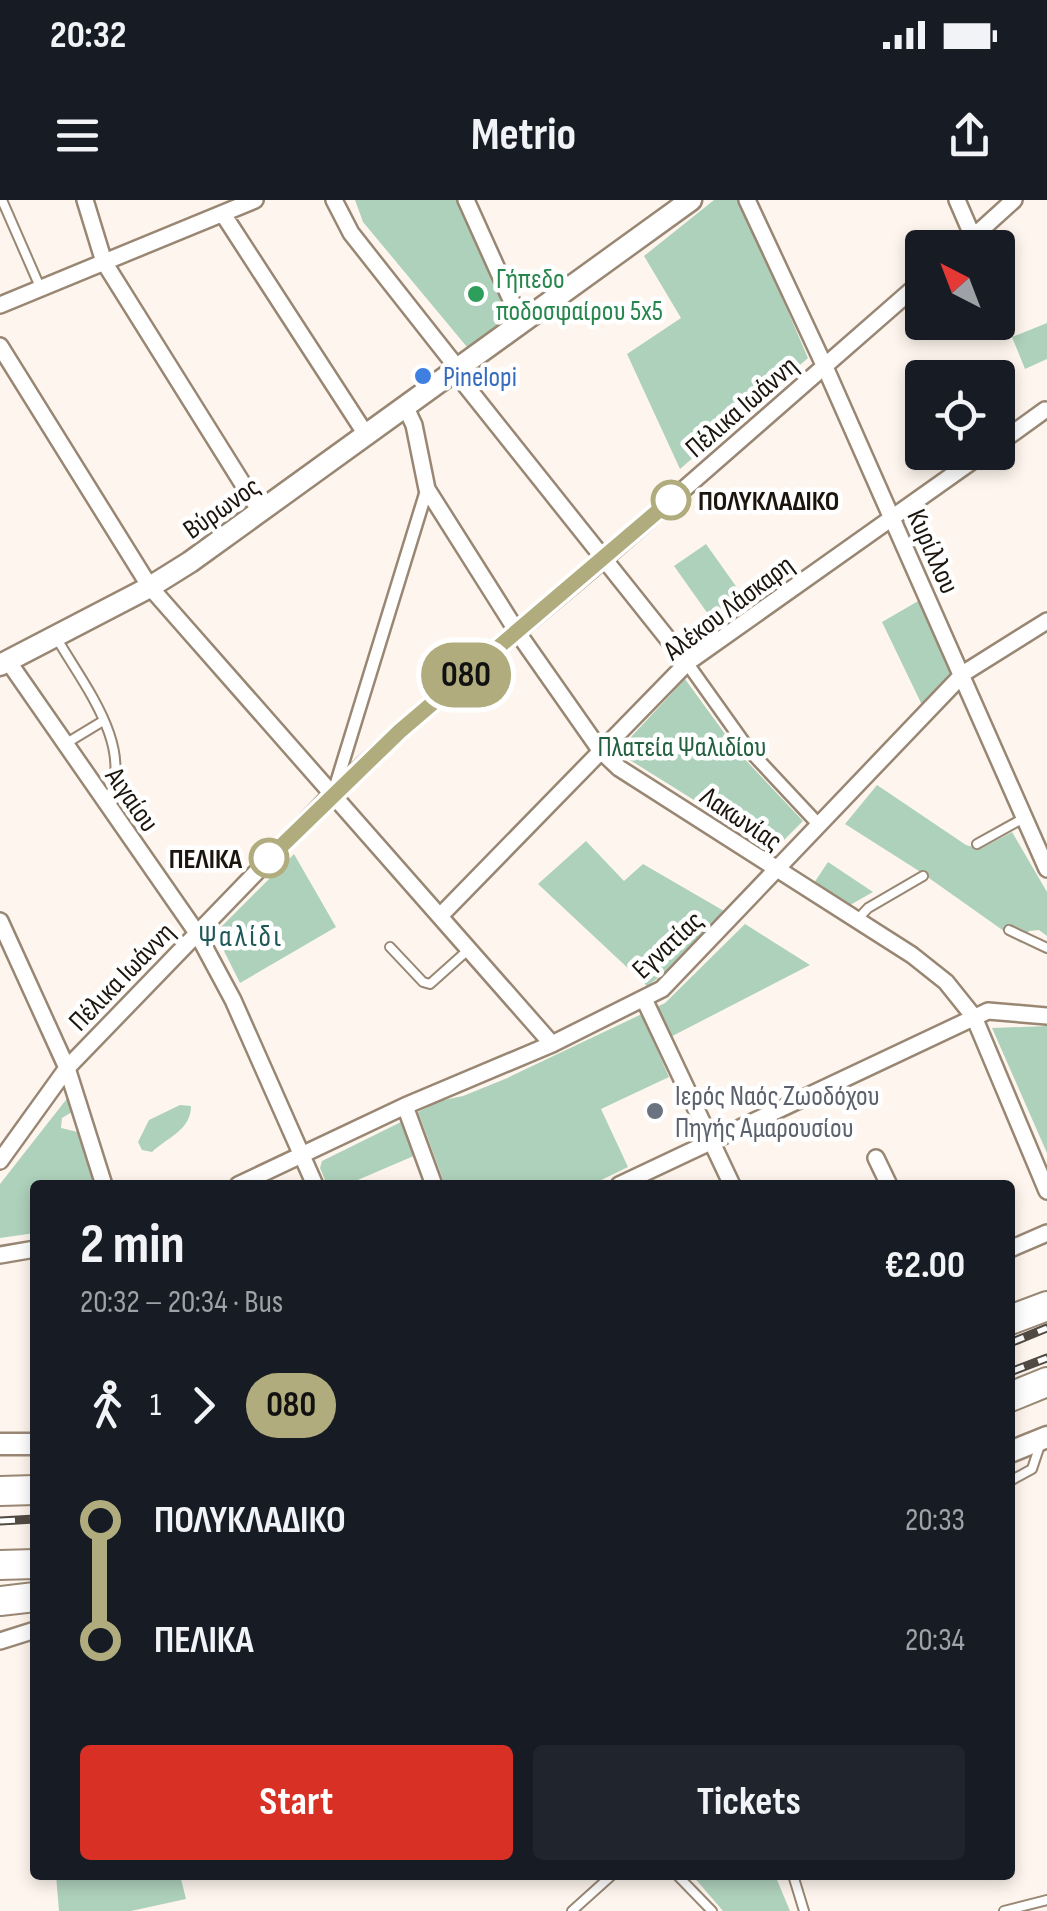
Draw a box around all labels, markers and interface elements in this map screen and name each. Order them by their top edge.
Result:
text: 20:32 [50,13,126,58]
icon: menu [50,108,105,163]
text: Metrio [471,108,576,163]
icon: share [942,108,997,163]
north arrow [905,230,1015,340]
map controls [905,230,1015,470]
place label: Γήπεδο ποδοσφαίρου 5x5 [496,263,663,328]
marker: Γήπεδο ποδοσφαίρου 5x5 [465,283,487,305]
street label: Πέλικα Ιωάννη [679,349,805,465]
button: locate [905,360,1015,470]
place label: Pinelopi [443,361,517,394]
marker: Pinelopi [412,365,434,387]
street label: Βύρωνος [177,470,267,546]
marker: ΠΟΛΥΚΛΑΔΙΚΟ [652,481,690,519]
place label: ΠΟΛΥΚΛΑΔΙΚΟ [698,485,839,518]
street label: Κυρίλλου [900,504,966,599]
street label: Αλέκου Λάσκαρη [657,549,800,668]
line badge: 080 [408,642,524,708]
text: 080 [441,654,491,697]
park label: Πλατεία Ψαλιδίου [598,731,766,764]
street label: Αιγαίου [97,761,166,838]
street label: Λακωνίας [693,780,788,858]
marker: ΠΕΛΙΚΑ [250,839,288,877]
place label: ΠΕΛΙΚΑ [169,843,243,876]
street label: Εγνατίας [626,904,710,986]
street label: Πέλικα Ιωάννη [62,916,182,1038]
district label: Ψαλίδι [199,919,283,955]
place label: Ιερός Ναός Ζωοδόχου Πηγής Αμαρουσίου [675,1080,880,1145]
marker: Ιερός Ναός Ζωοδόχου Πηγής Αμαρουσίου [644,1100,666,1122]
text: 2 min [80,1212,185,1279]
text: €2.00 [884,1243,965,1288]
text: 20:32 – 20:34 · Bus [80,1283,283,1322]
icon: walk [80,1378,135,1433]
icon: forward [176,1378,231,1433]
text: 080 [266,1384,316,1427]
text: 1 [150,1386,161,1425]
text: ΠΟΛΥΚΛΑΔΙΚΟ [154,1498,346,1543]
text: 20:33 [905,1501,965,1540]
text: ΠΕΛΙΚΑ [154,1618,254,1663]
text: 20:34 [905,1621,965,1660]
button: Start [80,1745,513,1860]
button: Tickets [533,1745,965,1860]

